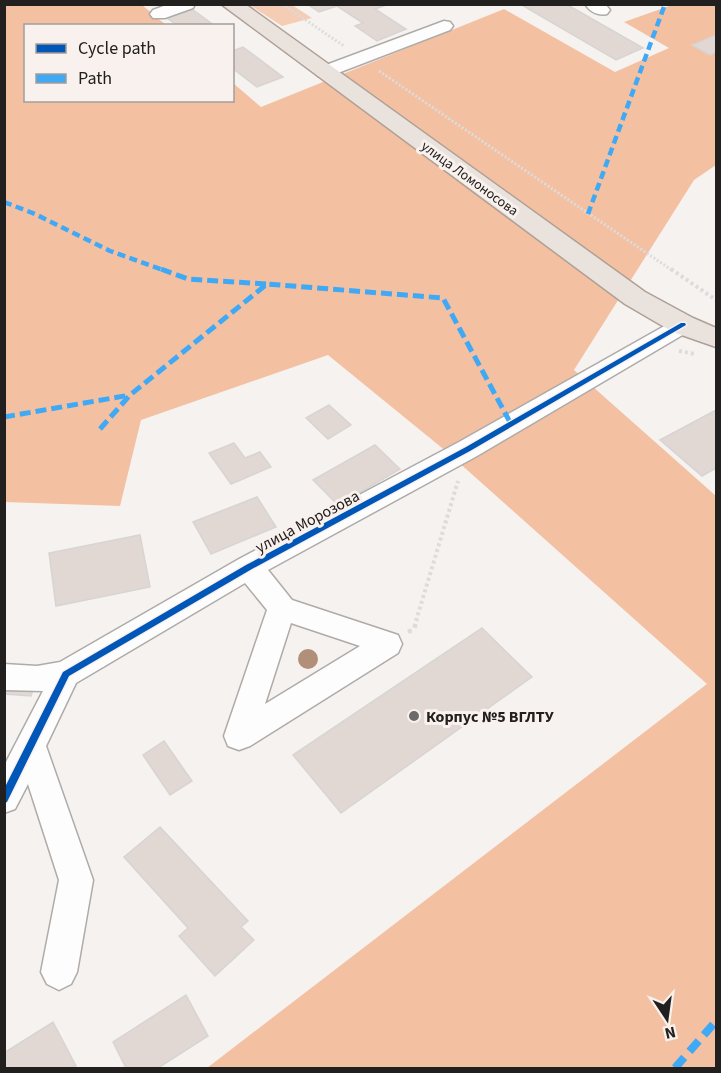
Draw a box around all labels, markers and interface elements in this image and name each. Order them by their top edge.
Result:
legend [24,24,234,102]
text: Cycle path [78,36,156,61]
text: Path [78,66,112,91]
street label: улица Ломоносова [417,137,522,221]
street label: улица Морозова [252,485,363,559]
place label: Корпус №5 ВГЛТУ [426,706,554,728]
marker: Корпус №5 ВГЛТУ [407,709,421,723]
north arrow [637,989,697,1049]
text: N [662,1021,678,1045]

